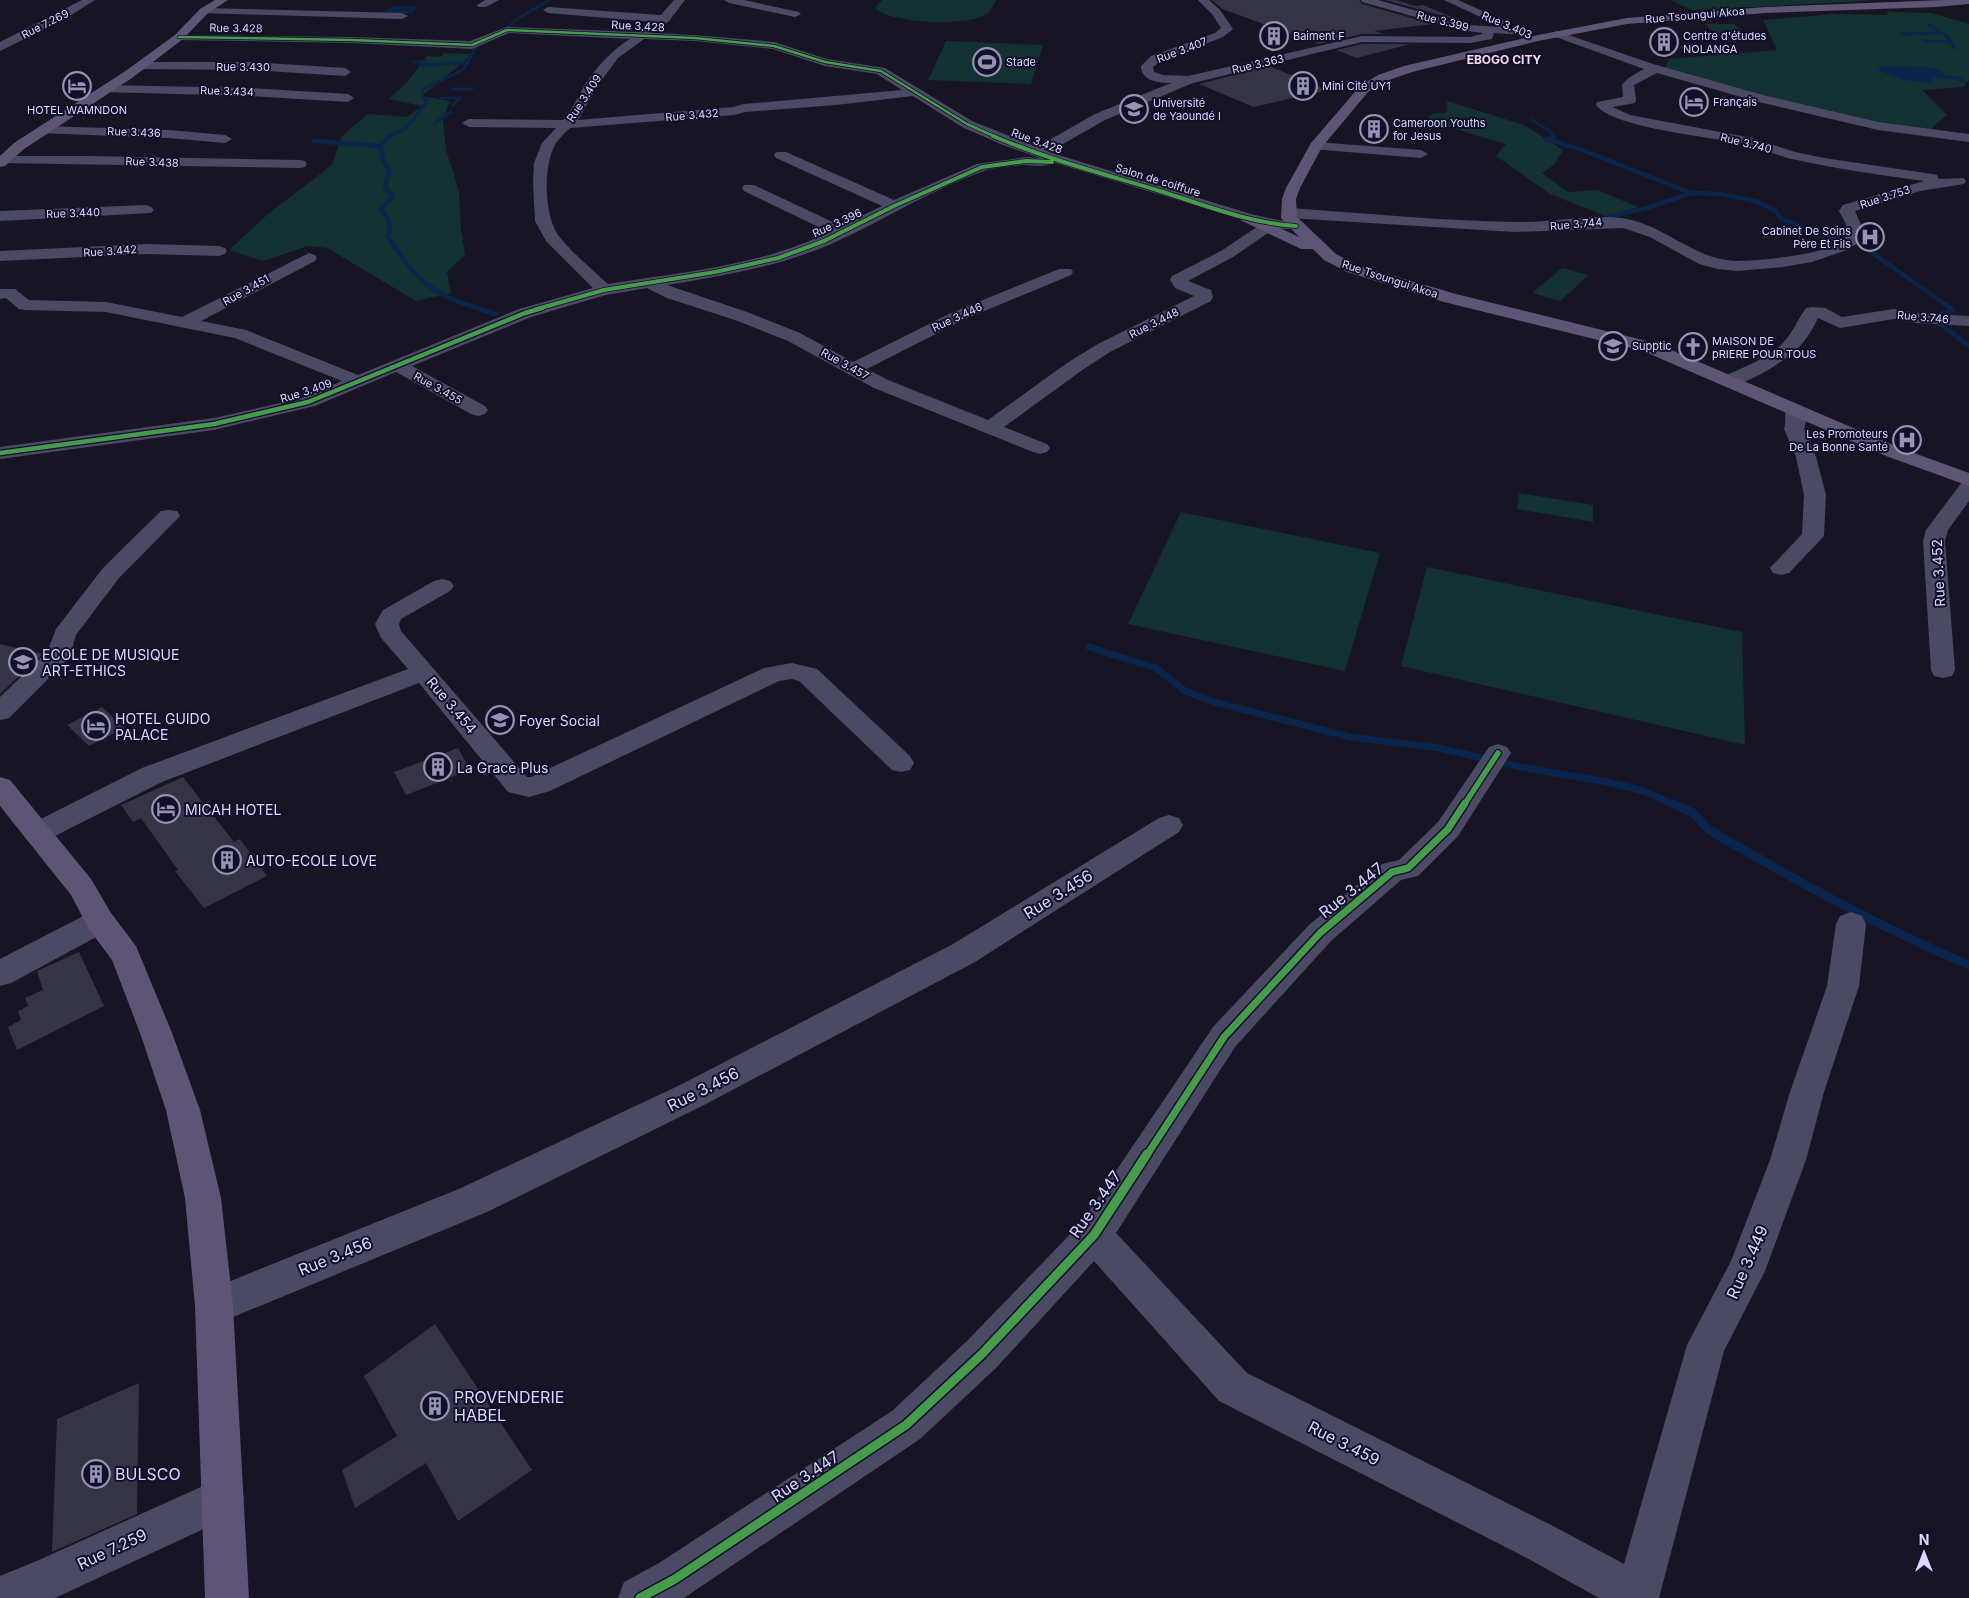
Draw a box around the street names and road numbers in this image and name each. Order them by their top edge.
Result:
street label: Rue Tsoungui Akoa [1645,4,1745,26]
street label: Rue 7.269 [19,6,71,42]
street label: Rue 3.399 [1416,8,1471,34]
street label: Rue 3.403 [1480,8,1535,42]
street label: Rue 3.428 [611,18,665,34]
street label: Rue 3.428 [209,21,263,35]
street label: Rue 3.407 [1155,34,1209,66]
street label: Rue 3.363 [1231,51,1286,77]
street label: Rue 3.430 [216,60,270,74]
street label: Rue 3.409 [564,72,605,124]
street label: Rue 3.434 [200,83,254,99]
street label: Rue 3.432 [665,106,719,124]
street label: Rue 3.436 [107,124,161,140]
street label: Rue 3.428 [1009,125,1065,157]
street label: Rue 3.740 [1719,130,1773,156]
street label: Rue 3.438 [125,154,179,170]
street label: Salon de coiffure [1114,160,1202,200]
street label: Rue 3.753 [1858,182,1912,212]
street label: Rue 3.440 [46,205,100,221]
street label: Rue 3.396 [810,205,864,241]
street label: Rue 3.744 [1549,215,1603,233]
street label: Rue 3.442 [83,242,137,260]
street label: Rue Tsoungui Akoa [1340,257,1440,301]
street label: Rue 3.451 [220,271,272,309]
street label: Rue 3.446 [930,299,985,335]
street label: Rue 3.448 [1127,304,1181,341]
street label: Rue 3.746 [1896,308,1950,326]
street label: Rue 3.457 [819,345,871,383]
street label: Rue 3.455 [411,369,465,407]
street label: Rue 3.409 [278,376,334,406]
street label: Rue 3.452 [1928,539,1948,607]
street label: Rue 3.454 [424,673,480,737]
street label: Rue 3.447 [1315,858,1387,922]
street label: Rue 3.456 [1020,865,1096,923]
street label: Rue 3.456 [664,1062,742,1116]
street label: Rue 3.447 [1065,1167,1125,1241]
street label: Rue 3.449 [1722,1222,1772,1302]
street label: Rue 3.456 [295,1232,375,1280]
street label: Rue 3.459 [1305,1416,1383,1470]
street label: Rue 3.447 [767,1446,843,1506]
street label: Rue 7.259 [74,1524,150,1574]

